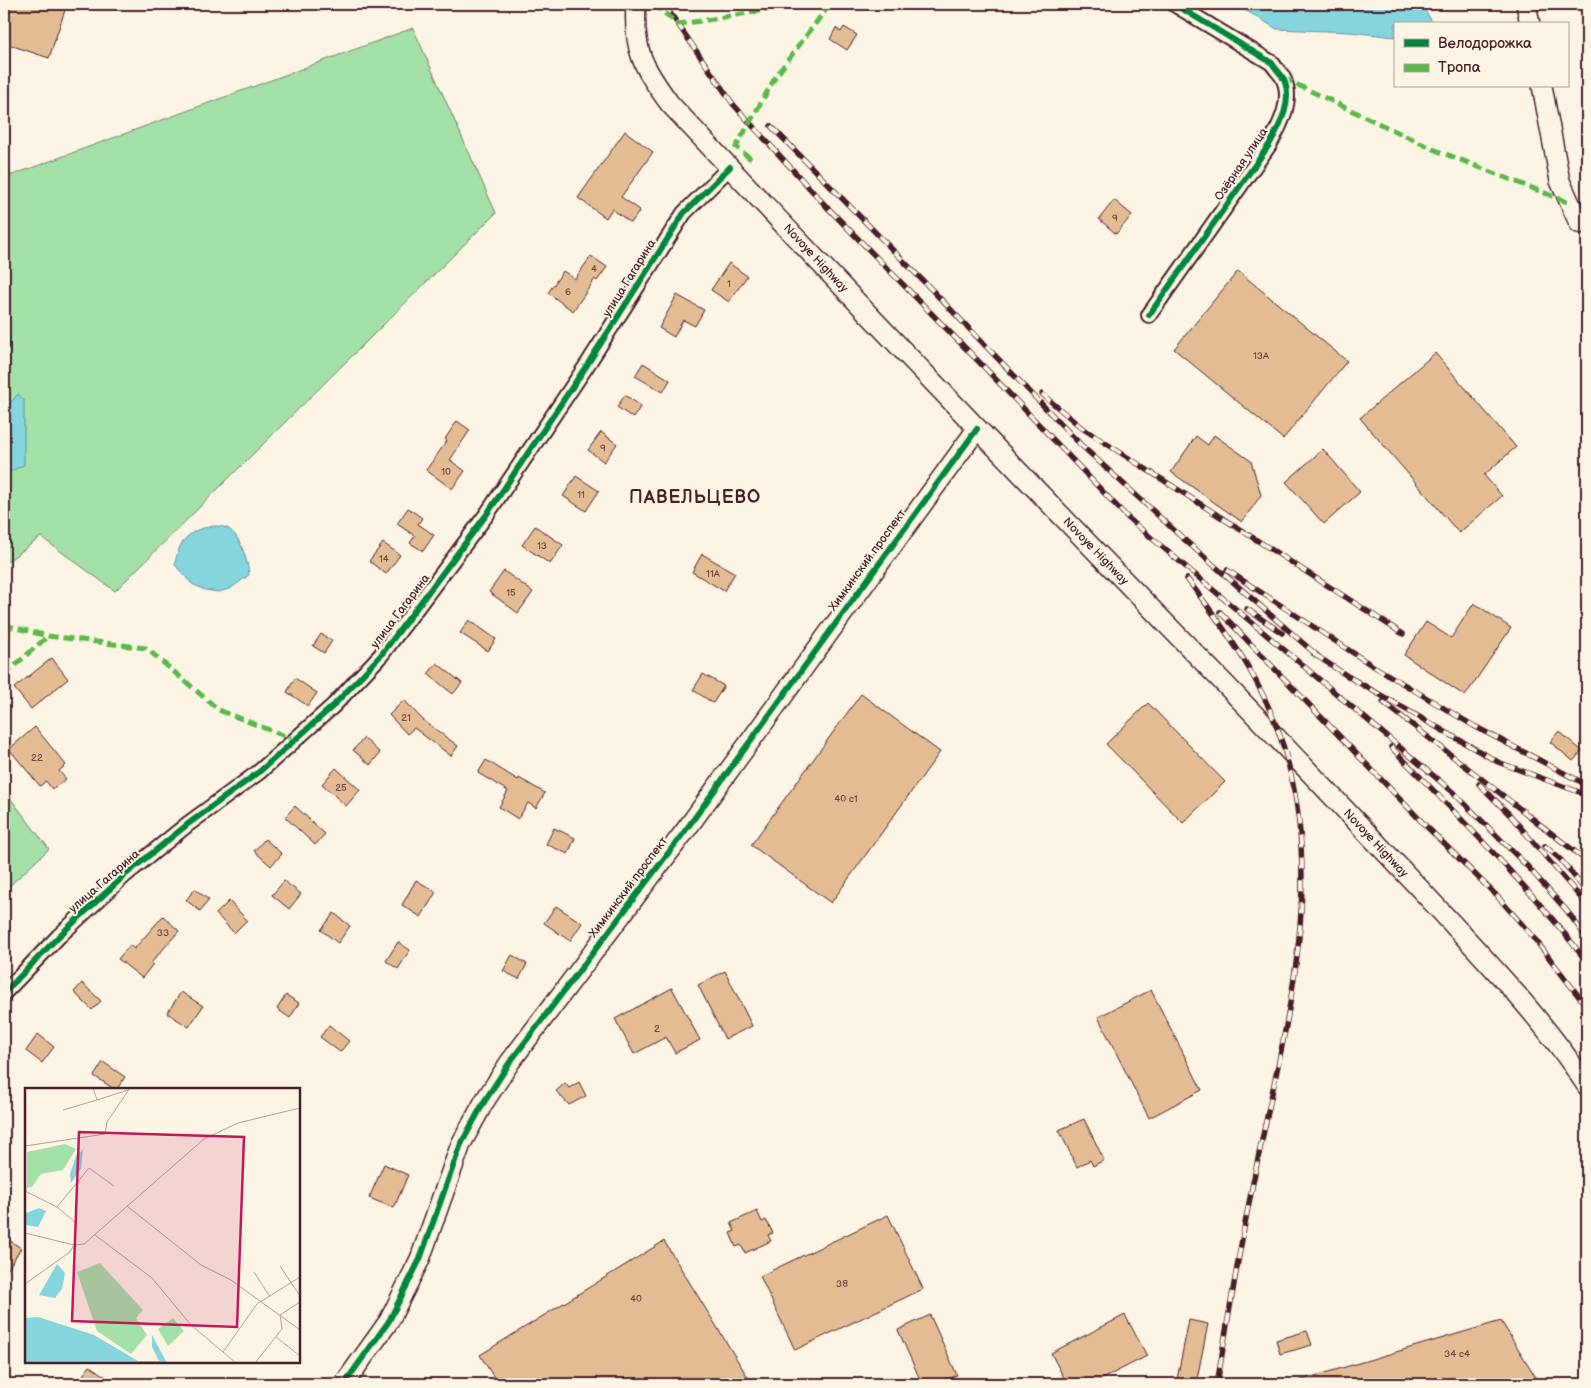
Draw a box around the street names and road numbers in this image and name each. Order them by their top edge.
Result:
street label: Озёрная улица [1211,125,1271,204]
street label: Novoye Highway [780,221,852,296]
street label: улица Гагарина [599,237,659,320]
street label: Химкинский проспект [825,506,910,614]
street label: Novoye Highway [1060,514,1132,589]
street label: улица Гагарина [368,571,433,651]
street label: Novoye Highway [1340,806,1412,881]
street label: Химкинский проспект [586,834,671,941]
street label: улица Гагарина [66,847,143,916]

